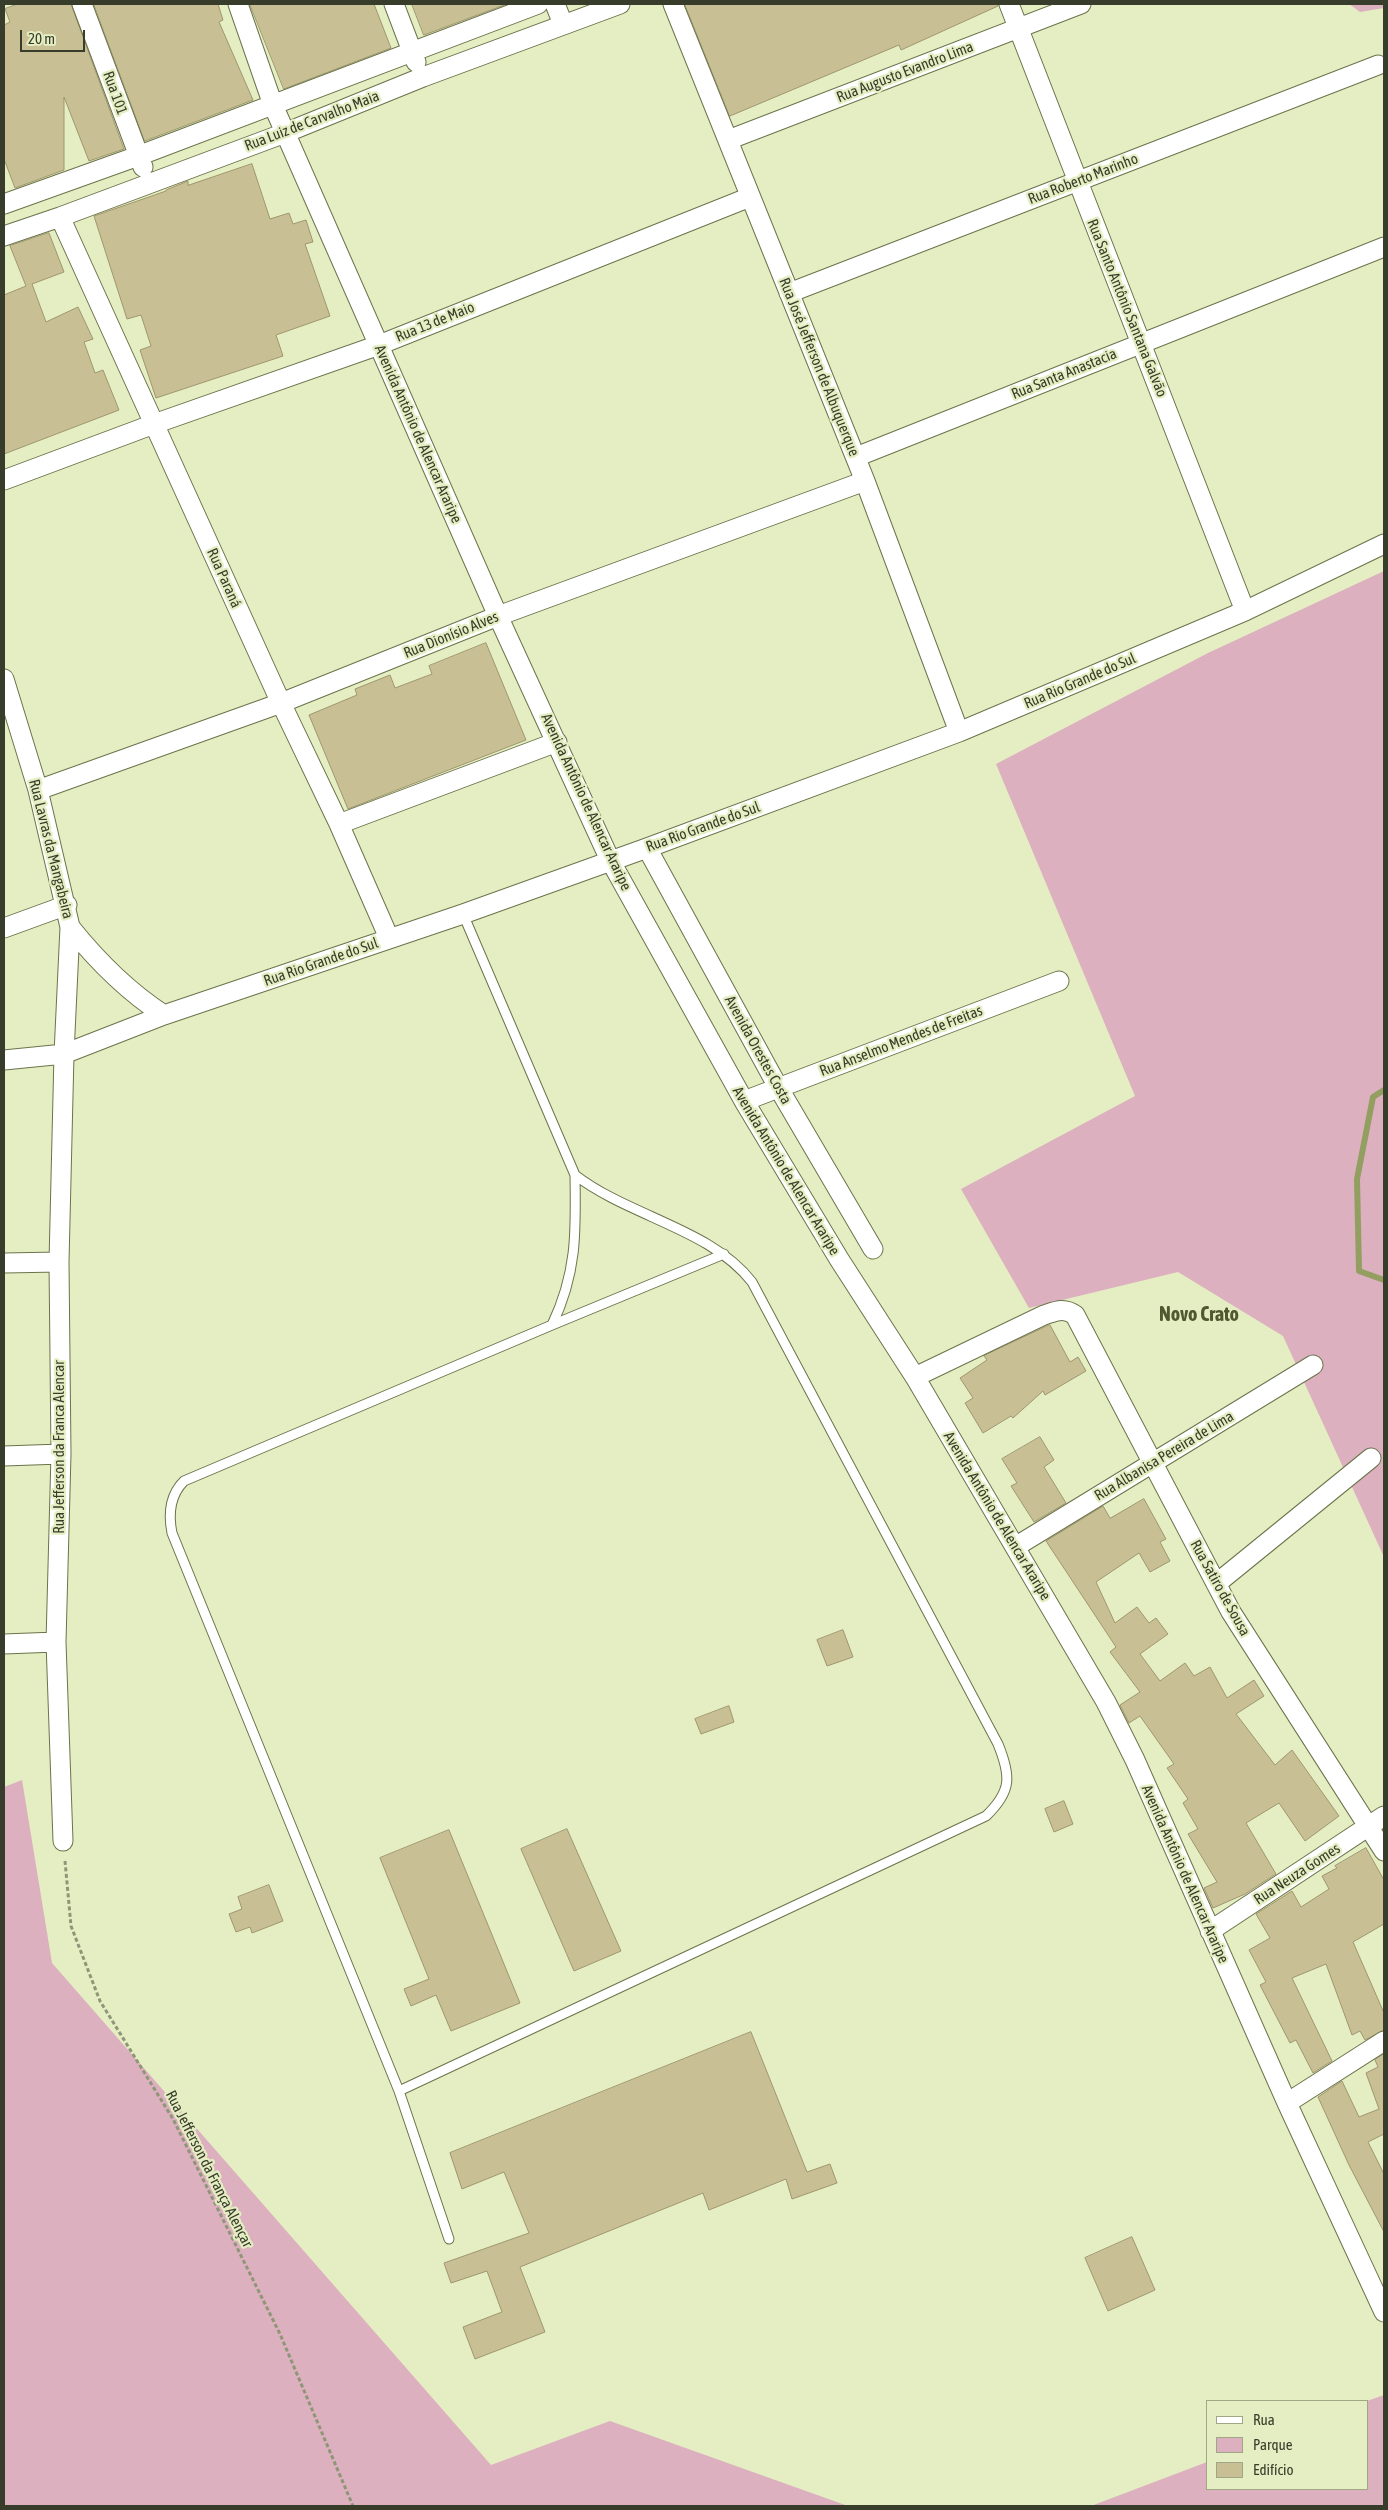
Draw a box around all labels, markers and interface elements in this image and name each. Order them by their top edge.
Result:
scale bar [22,20,88,52]
text: 20 m [28,30,55,47]
street label: Rua Augusto Evandro Lima [834,38,976,106]
street label: Rua 101 [99,69,131,117]
street label: Rua Luiz de Carvalho Maia [242,87,382,155]
street label: Rua Roberto Marinho [1025,150,1141,208]
street label: Rua Santo Antônio Santana Galvão [1083,216,1171,400]
street label: Rua José Jefferson de Albuquerque [775,275,863,459]
street label: Rua 13 de Maio [393,298,477,346]
street label: Avenida Antônio de Alencar Araripe [370,342,466,526]
street label: Rua Santa Anastacia [1009,345,1119,403]
street label: Rua Paraná [203,545,245,611]
street label: Rua Dionísio Alves [401,608,501,662]
street label: Rua Rio Grande do Sul [1021,649,1139,713]
street label: Avenida Antônio de Alencar Araripe [537,711,635,893]
street label: Rua Lavras da Mangabeira [25,777,77,921]
street label: Rua Rio Grande do Sul [644,798,762,856]
street label: Rua Rio Grande do Sul [261,934,381,990]
street label: Avenida Orestes Costa [721,993,795,1107]
street label: Rua Anselmo Mendes de Freitas [817,1002,985,1080]
street label: Avenida Antônio de Alencar Araripe [729,1084,843,1258]
district label: Novo Crato [1159,1303,1239,1327]
street label: Rua Jefferson da Franca Alencar [50,1360,68,1534]
street label: Rua Albanisa Pereira de Lima [1091,1407,1237,1505]
street label: Avenida Antônio de Alencar Araripe [940,1429,1054,1603]
street label: Rua Satiro de Sousa [1186,1537,1254,1639]
street label: Avenida Antônio de Alencar Araripe [1137,1782,1233,1966]
street label: Rua Neuza Gomes [1251,1839,1343,1909]
street label: Rua Jefferson da França Alençar [162,2088,256,2250]
legend [1206,2400,1368,2490]
text: Rua [1253,2411,1275,2428]
text: Parque [1253,2436,1293,2453]
text: Edifício [1253,2461,1294,2478]

